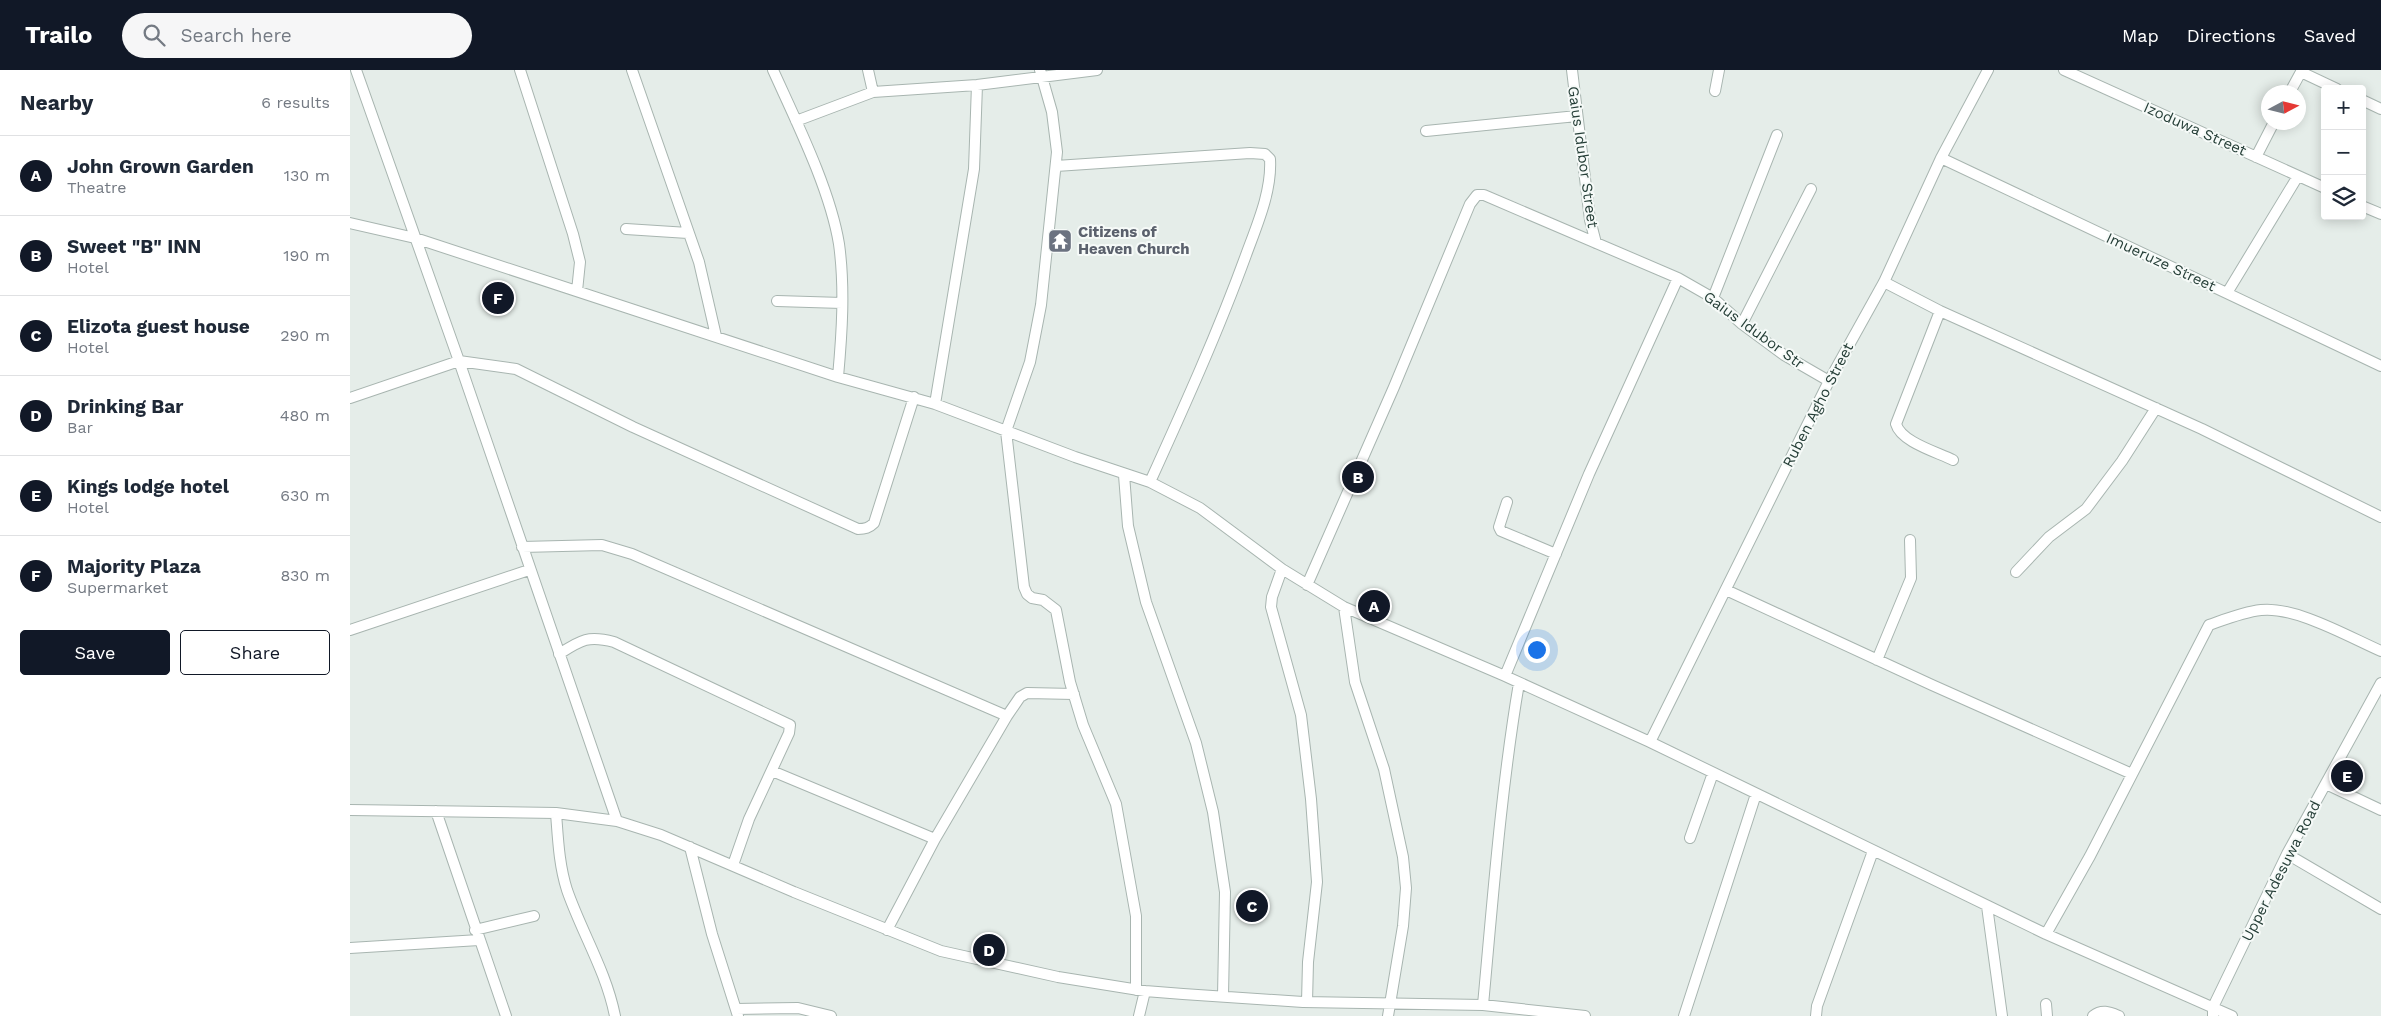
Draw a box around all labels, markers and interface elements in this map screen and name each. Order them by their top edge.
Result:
search box [122,13,472,58]
text: Trailo [25,21,92,49]
icon: search [140,21,168,49]
text: Search here [180,24,292,47]
text: Map [2122,25,2159,46]
text: Directions [2187,25,2276,46]
text: Saved [2304,25,2356,46]
street label: Gaius Idubor Street [1564,85,1602,230]
north arrow [2261,85,2306,130]
map controls [2321,85,2366,220]
button: + [2321,85,2366,130]
text: Nearby [20,90,93,115]
text: 6 results [261,93,330,112]
street label: Izoduwa Street [2141,98,2250,160]
button: − [2321,130,2366,175]
text: John Grown Garden [67,155,254,178]
text: A [31,166,41,185]
text: 130 m [284,166,330,185]
button: layers [2321,175,2366,220]
text: Theatre [67,178,126,197]
place label: Citizens of Heaven Church [1078,223,1190,258]
temple icon: Citizens of Heaven Church [1047,228,1073,254]
street label: Imueruze Street [2103,229,2219,296]
text: Sweet "B" INN [67,235,201,258]
text: B [31,246,41,265]
text: 190 m [283,246,330,265]
text: Hotel [67,258,109,277]
pin: F [482,279,514,317]
street label: Gaius Idubor Str [1700,287,1808,373]
text: Elizota guest house [67,315,250,338]
text: C [31,326,41,345]
text: 290 m [280,326,330,345]
text: Hotel [67,338,109,357]
street label: Ruben Agho Street [1779,339,1858,470]
text: Drinking Bar [67,395,183,418]
text: D [30,406,42,425]
text: 480 m [280,406,330,425]
text: Bar [67,418,93,437]
pin: B [1342,458,1374,496]
text: Kings lodge hotel [67,475,229,498]
text: E [31,486,41,505]
text: 630 m [280,486,330,505]
text: Hotel [67,498,109,517]
text: Majority Plaza [67,555,201,578]
text: F [31,566,41,585]
text: 830 m [280,566,330,585]
text: Supermarket [67,578,168,597]
pin: A [1358,587,1390,625]
button: Save [20,630,170,675]
button: Share [180,630,330,675]
your location [1524,637,1550,663]
pin: E [2331,757,2363,795]
street label: Upper Adesuwa Road [2238,798,2324,944]
pin: C [1236,887,1268,925]
pin: D [973,931,1005,969]

